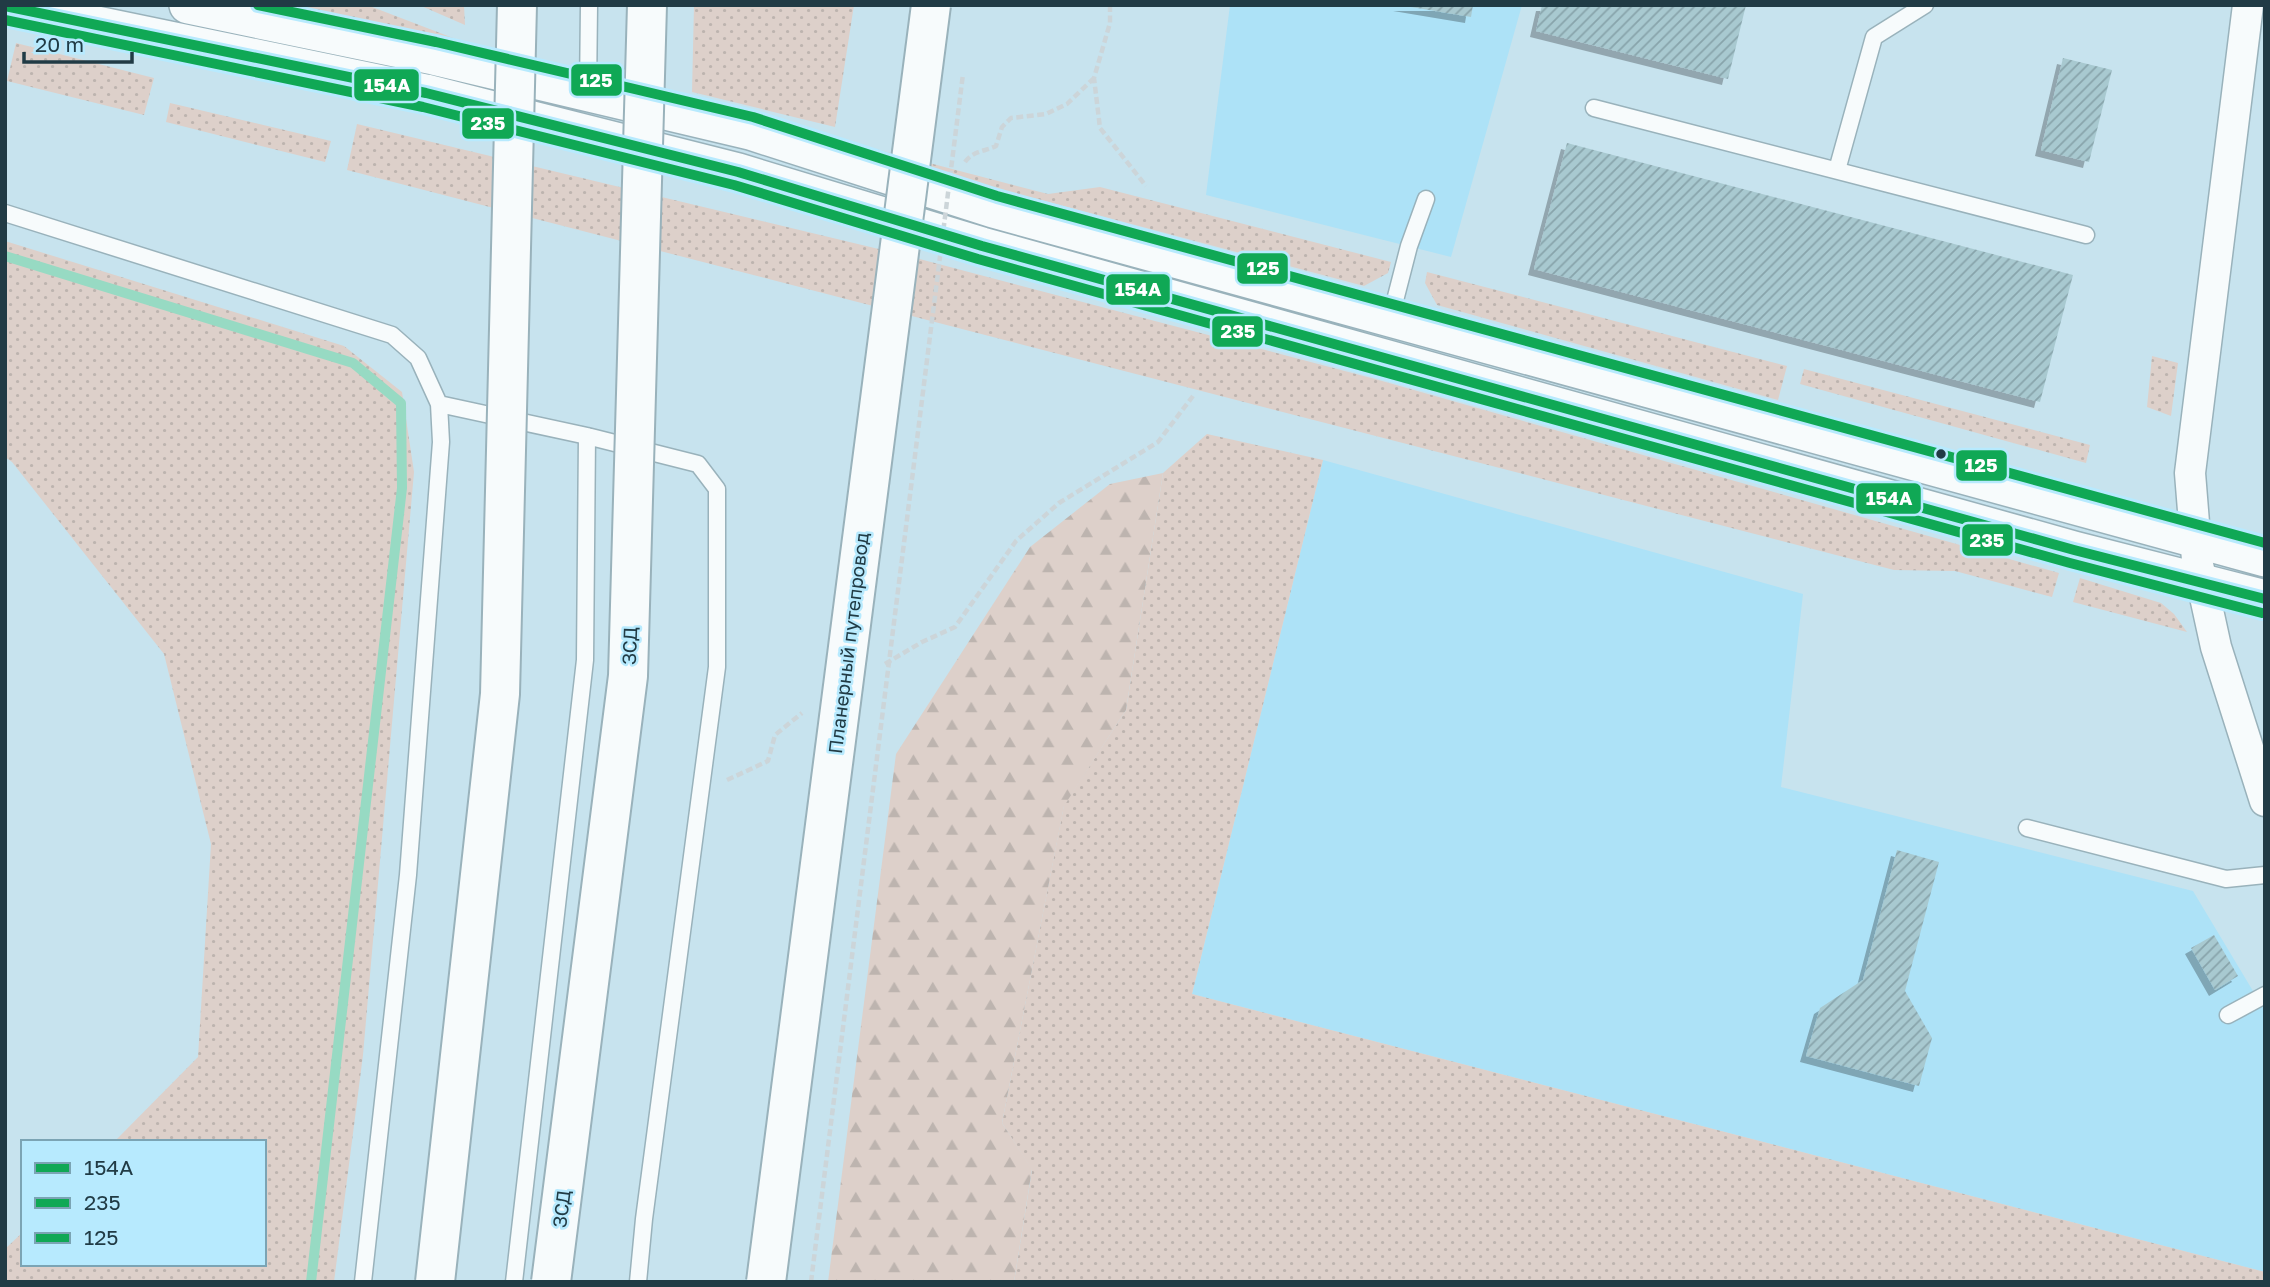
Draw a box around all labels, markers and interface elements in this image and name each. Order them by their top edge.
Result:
scale bar [24,21,133,65]
text: 20 m [35,31,84,57]
line badge: 125 [570,63,623,97]
line badge: 154А [353,68,420,102]
text: 125 [580,68,612,91]
text: 154А [364,73,411,96]
line badge: 235 [461,107,515,140]
text: 235 [471,111,505,134]
line badge: 125 [1236,252,1289,285]
text: 125 [1247,256,1279,279]
line badge: 154А [1105,273,1171,306]
text: 154А [1115,277,1162,300]
line badge: 235 [1211,315,1264,348]
text: 235 [1221,319,1255,342]
unlabelled marker [1934,447,1948,461]
line badge: 125 [1955,449,2008,482]
text: 125 [1965,453,1997,476]
line badge: 154А [1855,482,1922,515]
text: 154А [1866,486,1913,509]
line badge: 235 [1961,523,2014,557]
text: 235 [1970,528,2004,551]
street label: Планерный путепровод [823,531,873,755]
street label: ЗСД [617,626,641,665]
legend [21,1140,266,1266]
text: 154А [84,1154,133,1180]
text: 235 [84,1189,121,1215]
street label: ЗСД [547,1189,575,1229]
text: 125 [84,1224,119,1250]

